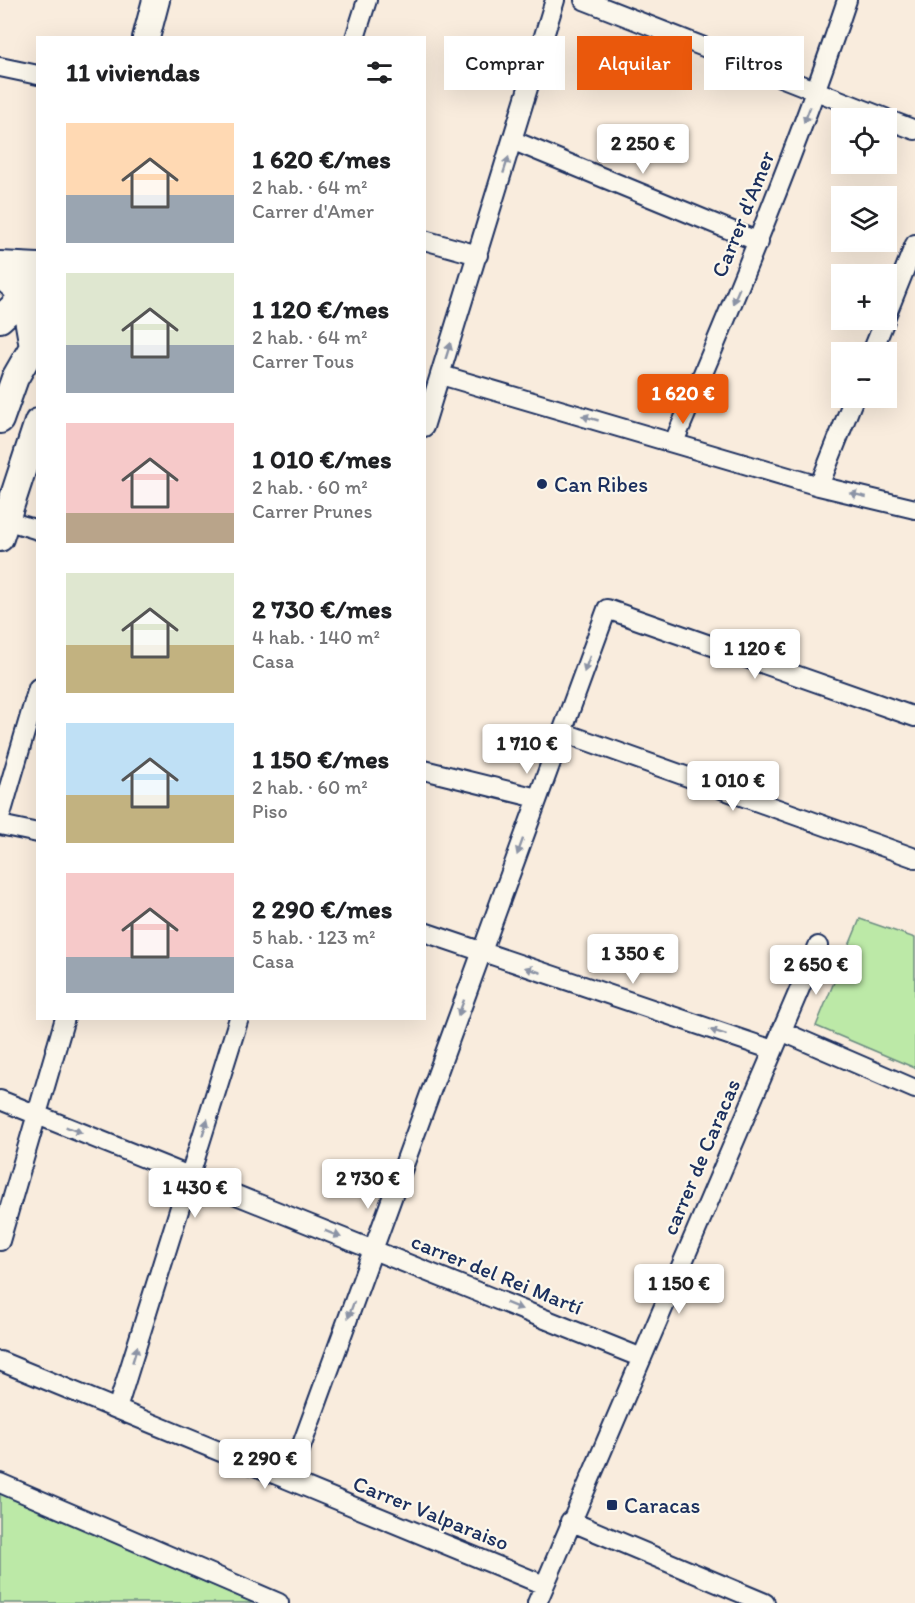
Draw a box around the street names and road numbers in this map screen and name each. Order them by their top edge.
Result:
street label: Carrer d'Amer [705,147,781,281]
street label: carrer de Caracas [656,1075,746,1239]
street label: carrer del Rei Martí [407,1227,587,1321]
street label: Carrer Valparaiso [349,1469,513,1557]

